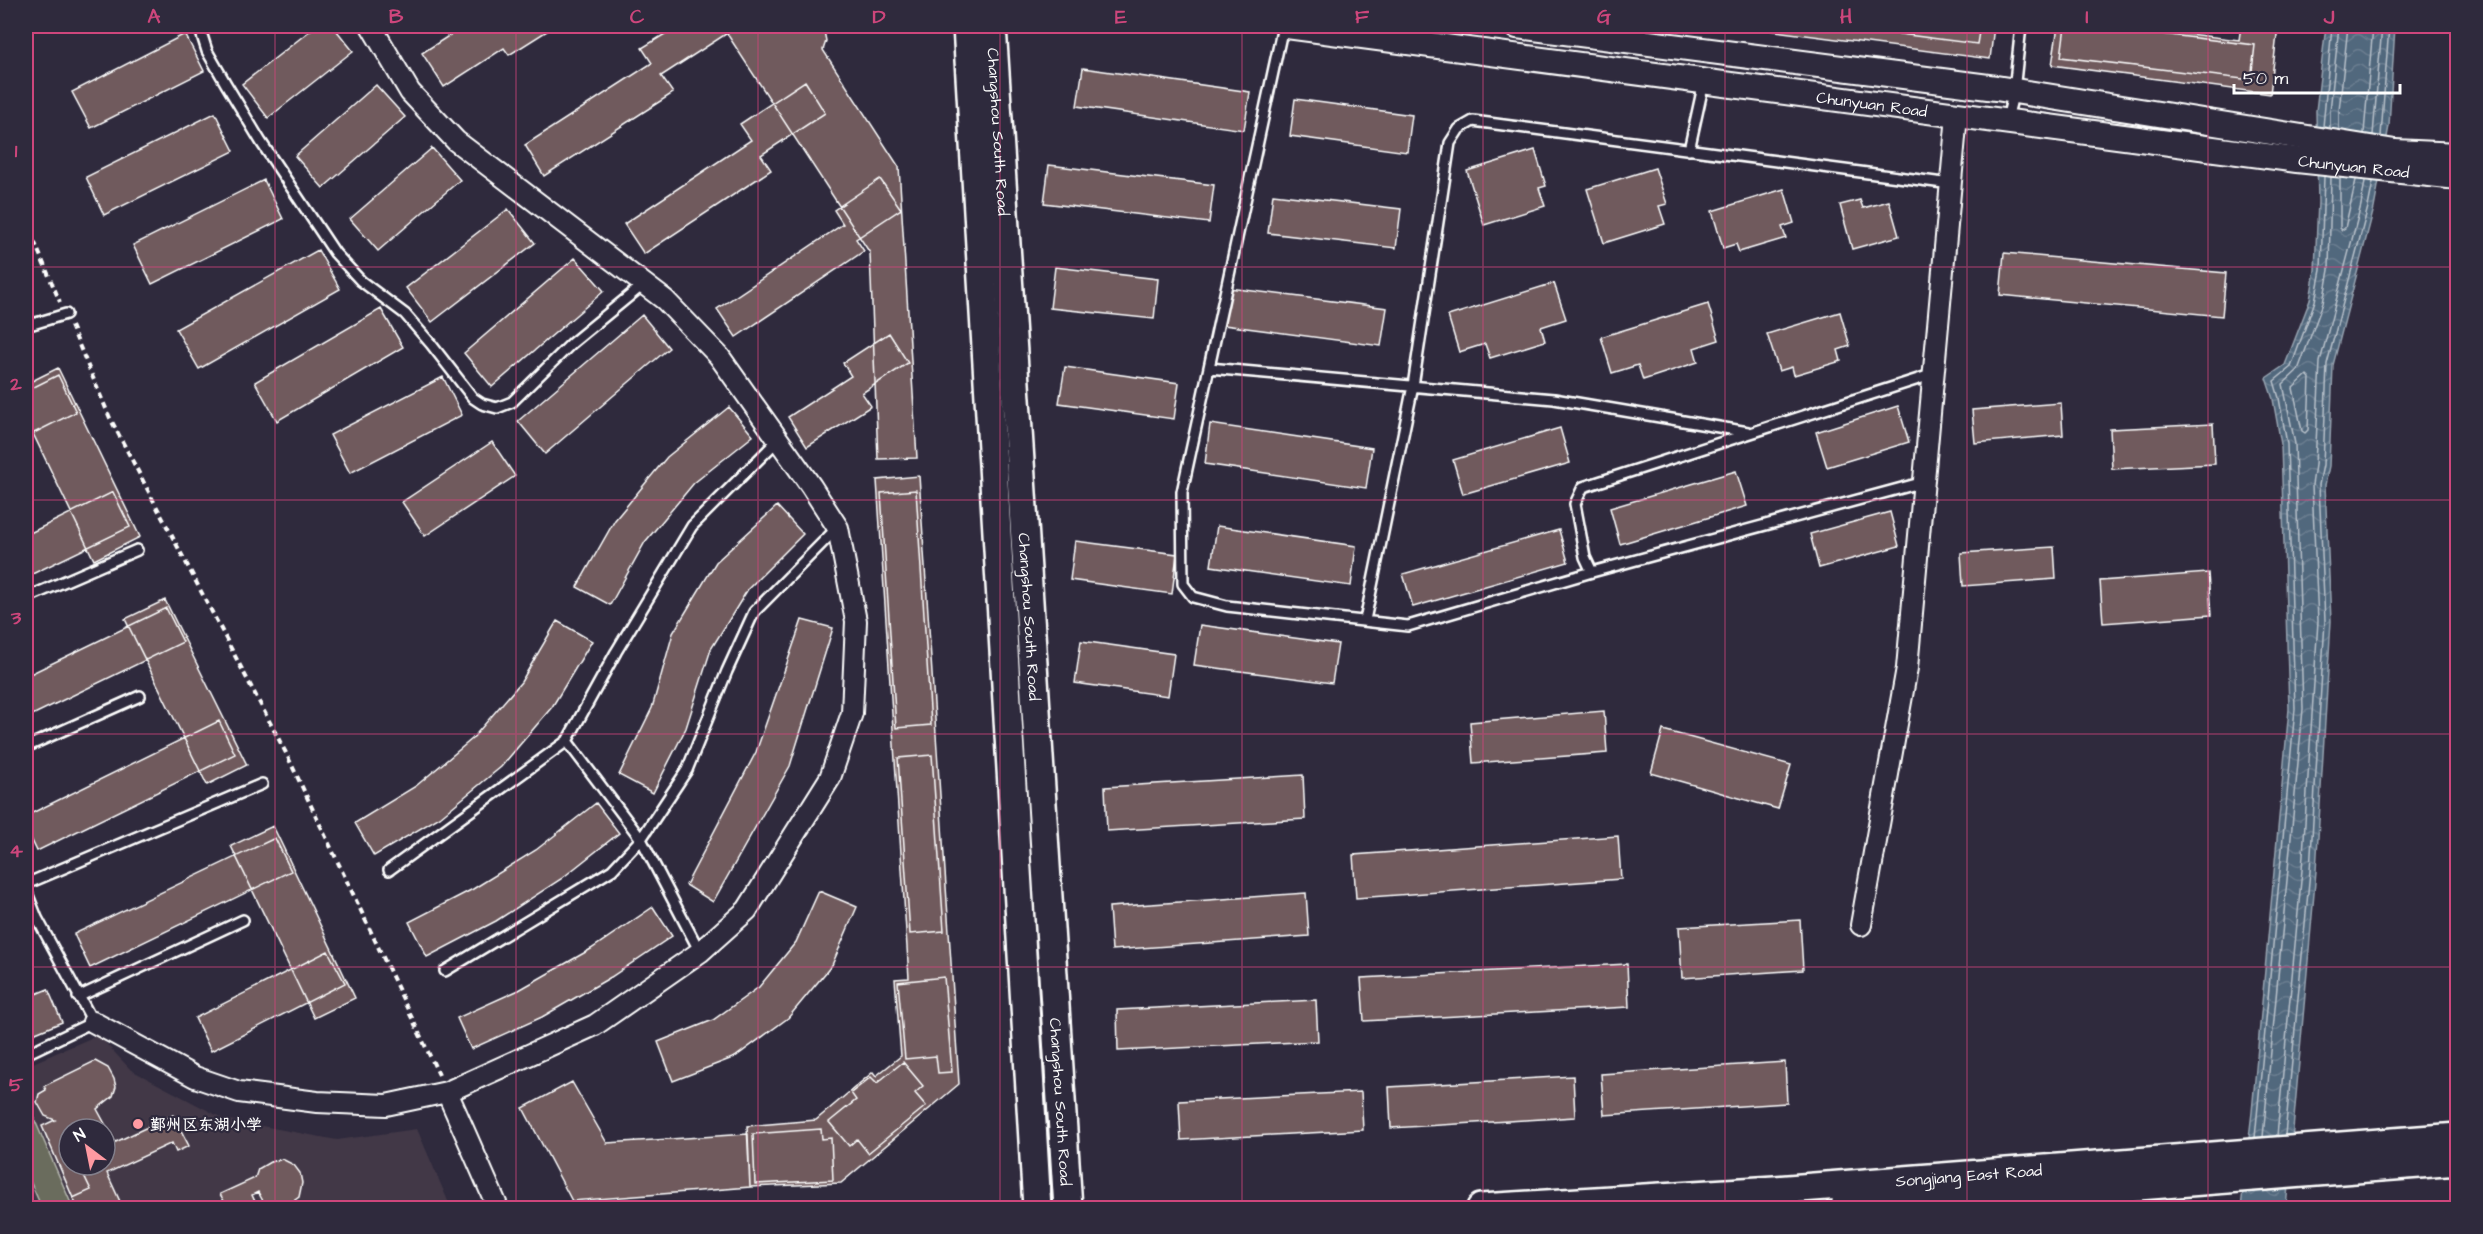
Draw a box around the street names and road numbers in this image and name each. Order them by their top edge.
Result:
street label: Changshou South Road [981,47,1014,216]
street label: Chunyuan Road [1815,86,1928,123]
street label: Chunyuan Road [2297,150,2410,184]
street label: Changshou South Road [1013,532,1045,701]
street label: Changshou South Road [1044,1017,1077,1186]
street label: Songjiang East Road [1895,1159,2043,1193]

